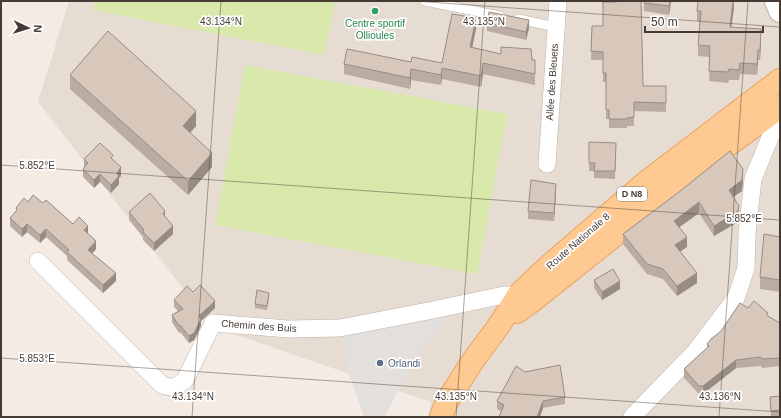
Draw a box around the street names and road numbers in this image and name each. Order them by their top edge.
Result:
street label: Allée des Bleuets [544,43,560,121]
road number: D N8 [617,187,647,201]
street label: Route Nationale 8 [544,210,612,271]
street label: Chemin des Buis [221,318,297,334]

